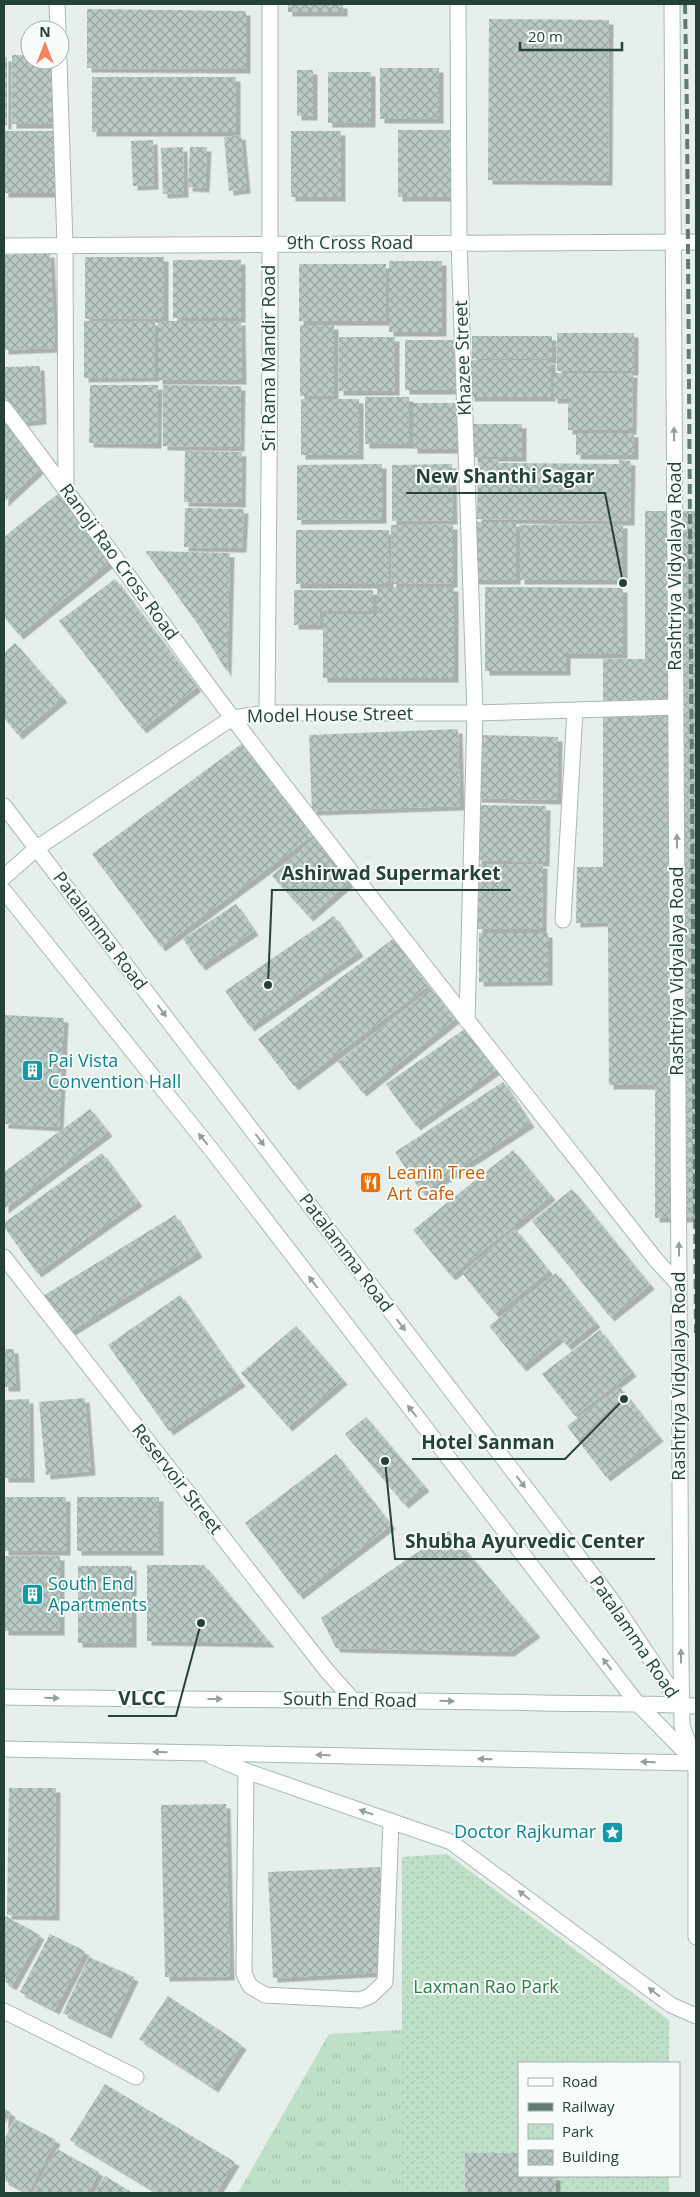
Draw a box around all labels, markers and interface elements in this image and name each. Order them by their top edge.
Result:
north arrow [20,20,70,70]
scale bar [520,20,622,52]
text: N [39,22,51,41]
text: 20 m [528,26,563,46]
street label: 9th Cross Road [287,230,413,254]
street label: Sri Rama Mandir Road [256,265,280,451]
street label: Khazee Street [448,300,476,416]
one-way arrow [670,426,678,442]
callout: New Shanthi Sagar [406,459,605,493]
street label: Rashtriya Vidyalaya Road [662,461,686,671]
text: New Shanthi Sagar [415,463,595,489]
street label: Ranoji Rao Cross Road [55,478,185,644]
street label: Model House Street [247,701,413,727]
one-way arrow [673,833,681,849]
callout: Ashirwad Supermarket [272,856,511,890]
text: Ashirwad Supermarket [281,860,501,886]
street label: Patalamma Road [48,866,153,995]
street label: Rashtriya Vidyalaya Road [664,866,688,1076]
one-way arrow [156,1004,167,1017]
place label: Pai Vista Convention Hall [48,1048,181,1093]
building icon: Pai Vista Convention Hall [20,1059,44,1083]
one-way arrow [198,1133,208,1146]
one-way arrow [255,1133,266,1146]
place label: Leanin Tree Art Cafe [387,1160,485,1205]
restaurant icon: Leanin Tree Art Cafe [359,1171,383,1195]
street label: Patalamma Road [294,1188,399,1317]
one-way arrow [675,1241,683,1257]
street label: Rashtriya Vidyalaya Road [666,1271,690,1481]
one-way arrow [308,1275,318,1289]
one-way arrow [396,1318,407,1331]
one-way arrow [407,1404,417,1418]
street label: Reservoir Street [127,1418,228,1539]
callout: Hotel Sanman [412,1425,565,1459]
text: Hotel Sanman [421,1429,555,1455]
one-way arrow [516,1475,527,1488]
callout: Shubha Ayurvedic Center [395,1525,655,1559]
text: Shubha Ayurvedic Center [405,1528,645,1554]
place label: South End Apartments [48,1571,147,1616]
street label: Patalamma Road [585,1571,685,1702]
building icon: South End Apartments [20,1582,44,1606]
one-way arrow [677,1648,685,1664]
one-way arrow [602,1658,612,1671]
callout: VLCC [108,1682,176,1716]
text: VLCC [118,1685,166,1711]
street label: South End Road [283,1686,417,1712]
one-way arrow [45,1694,61,1702]
one-way arrow [207,1695,223,1703]
one-way arrow [440,1698,456,1706]
one-way arrow [152,1748,168,1756]
one-way arrow [314,1751,330,1759]
one-way arrow [477,1754,493,1762]
one-way arrow [639,1758,655,1766]
one-way arrow [359,1808,374,1815]
place label: Doctor Rajkumar [454,1819,597,1843]
place icon: Doctor Rajkumar [600,1820,624,1844]
one-way arrow [517,1891,530,1901]
park label: Laxman Rao Park [413,1974,559,1998]
one-way arrow [648,1987,661,1998]
legend [518,2062,680,2177]
text: Road [562,2071,598,2091]
text: Railway [562,2096,615,2116]
text: Park [562,2121,593,2141]
text: Building [562,2146,619,2166]

